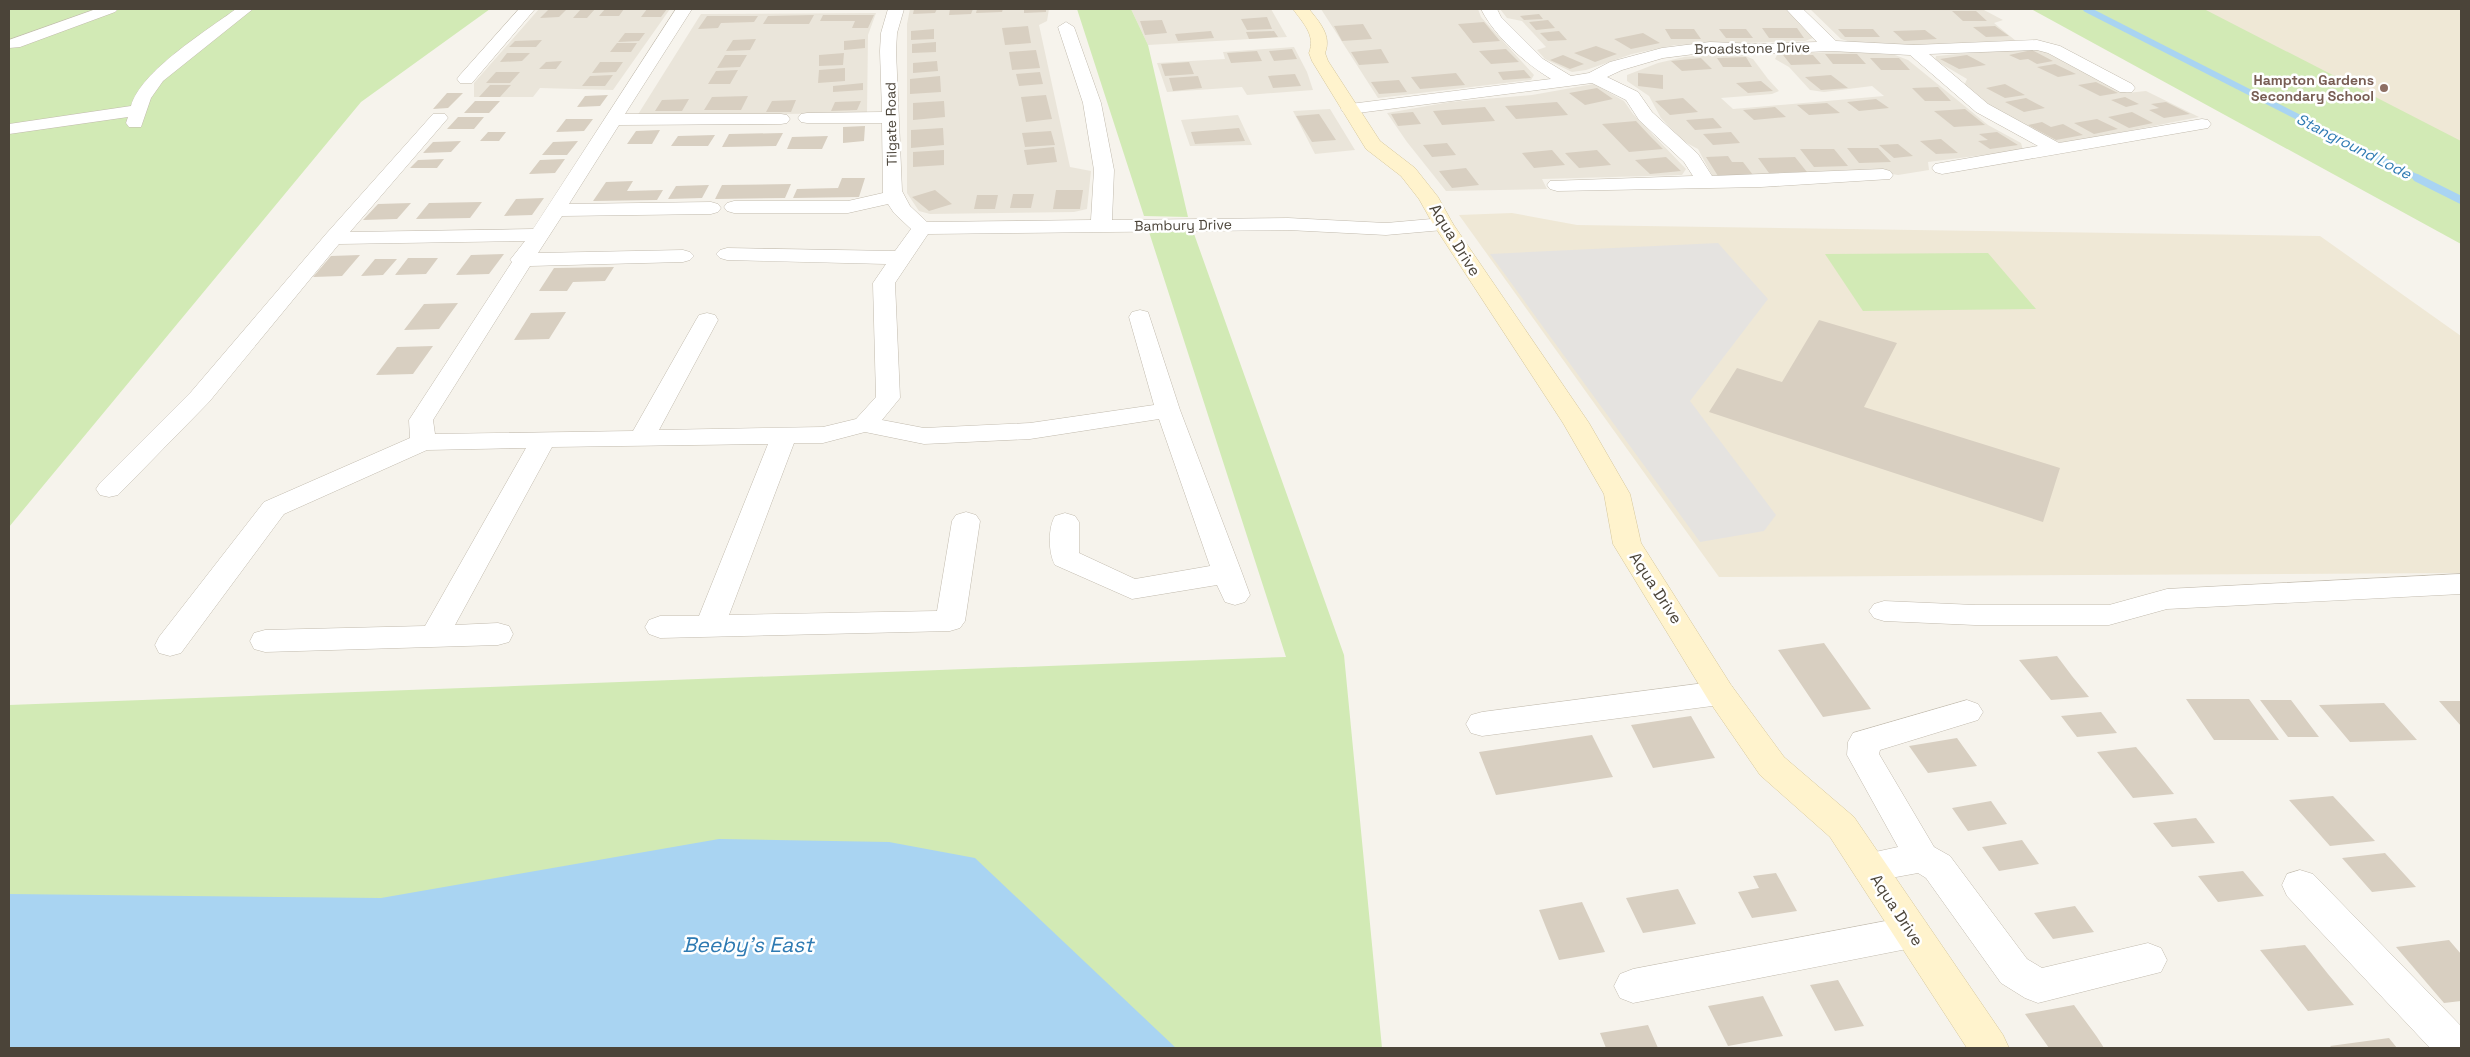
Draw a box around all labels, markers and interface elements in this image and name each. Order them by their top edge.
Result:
street label: Broadstone Drive [1694,38,1810,58]
place label: Hampton Gardens Secondary School [2251,71,2374,105]
street label: Tilgate Road [881,82,901,166]
marker: Hampton Gardens Secondary School [2378,82,2390,94]
water label: Stanground Lode [2294,109,2415,184]
street label: Aqua Drive [1424,200,1486,280]
street label: Bambury Drive [1134,215,1232,235]
street label: Aqua Drive [1625,548,1687,628]
street label: Aqua Drive [1866,870,1928,950]
water label: Beeby's East [682,931,816,958]

